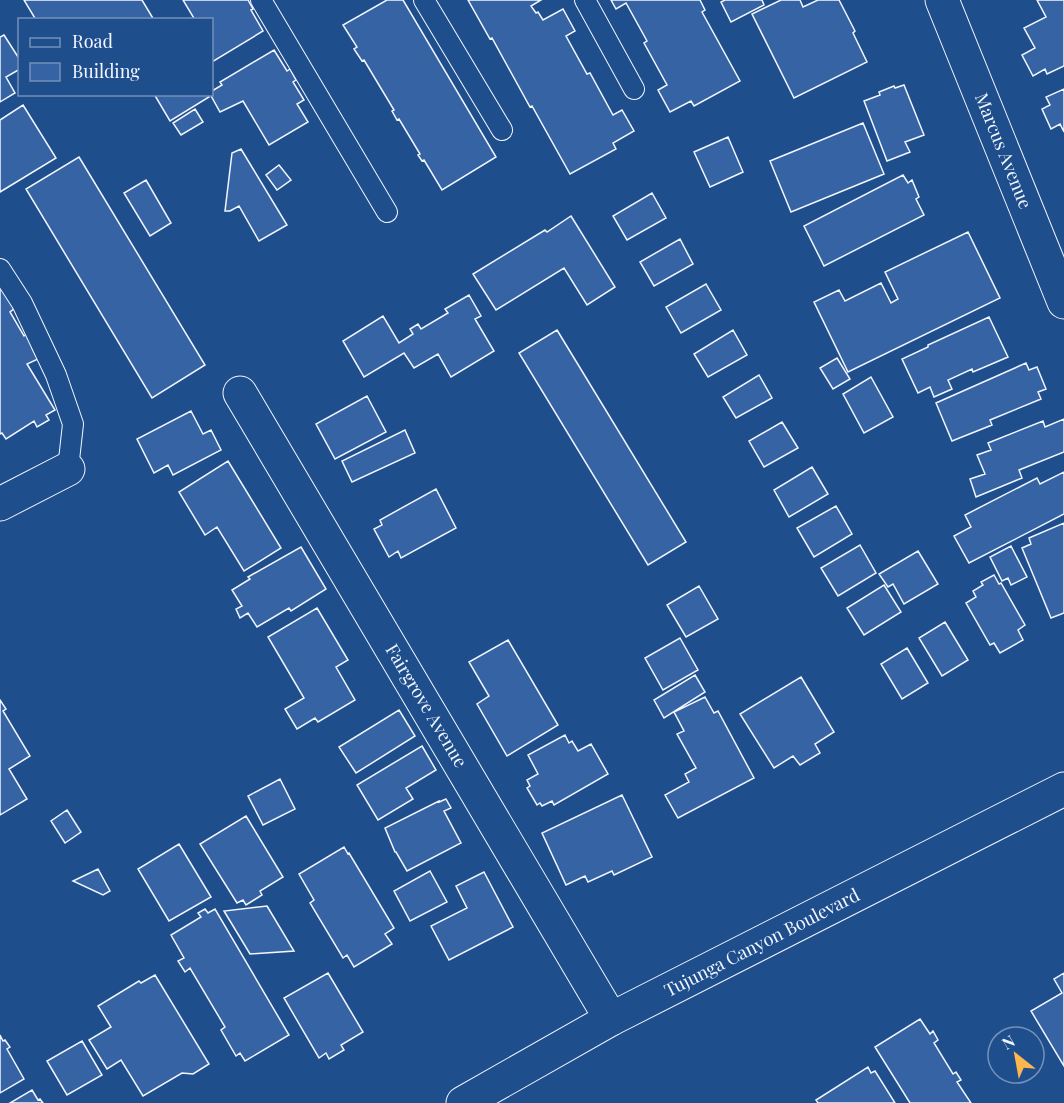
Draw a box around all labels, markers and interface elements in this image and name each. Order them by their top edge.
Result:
legend [18,18,213,96]
text: Road [72,29,113,53]
text: Building [72,59,140,83]
street label: Marcus Avenue [970,89,1038,212]
street label: Fairgrove Avenue [380,639,473,772]
street label: Tujunga Canyon Boulevard [660,882,864,1002]
north arrow [986,1025,1046,1085]
text: N [998,1030,1019,1054]

